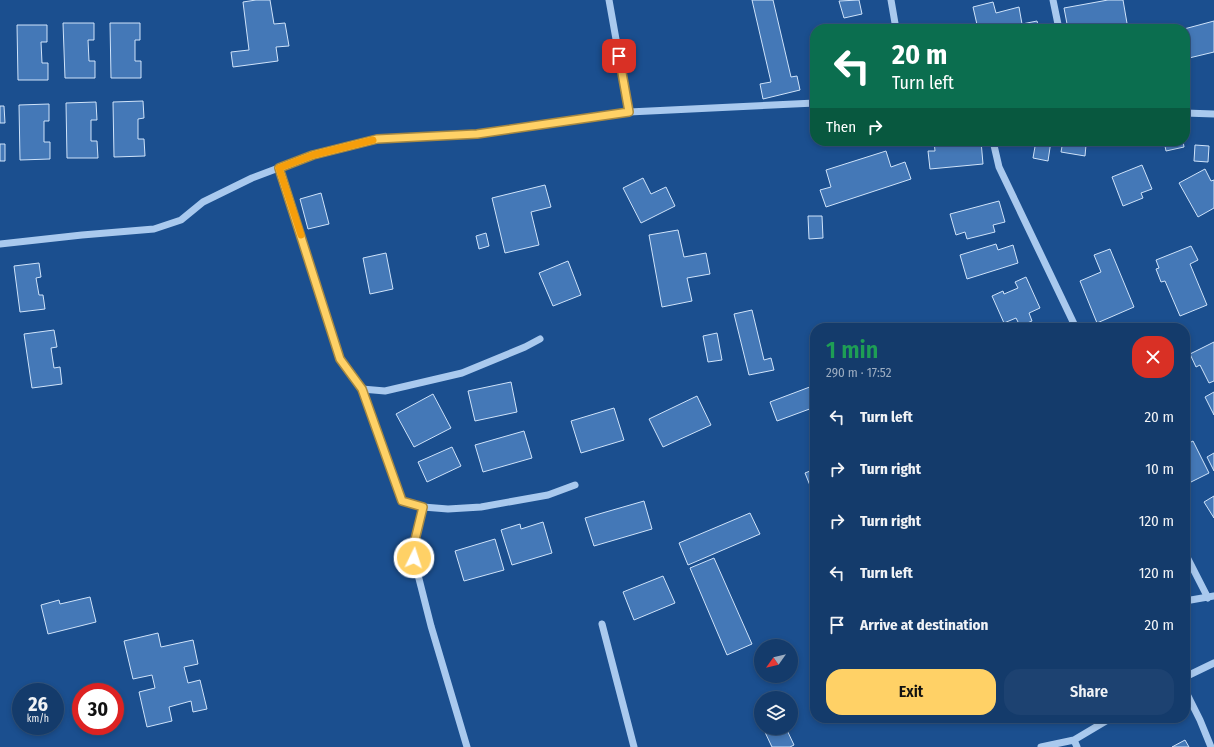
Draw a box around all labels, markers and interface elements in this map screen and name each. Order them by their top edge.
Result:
text: 20 m [892,38,947,71]
pin [602,39,636,73]
icon: left [826,40,878,92]
icon: arrive [608,45,630,67]
text: Turn left [892,72,954,94]
icon: right [864,116,886,138]
text: Then [826,118,856,136]
text: 1 min [826,336,878,364]
button: close [1132,336,1174,378]
text: 290 m · 17:52 [826,365,891,380]
icon: left [826,406,848,428]
text: Turn left [860,408,913,426]
text: 20 m [1145,408,1174,426]
icon: right [826,458,848,480]
text: Turn right [860,460,921,478]
text: 10 m [1145,460,1174,478]
icon: right [826,510,848,532]
text: Turn right [860,512,921,530]
text: 120 m [1139,512,1174,530]
position arrow [393,537,435,579]
icon: left [826,562,848,584]
text: Turn left [860,564,913,582]
text: 120 m [1139,564,1174,582]
icon: arrive [826,614,848,636]
text: Arrive at destination [860,616,988,634]
text: 20 m [1145,616,1174,634]
north arrow [754,639,798,683]
map controls [754,639,798,735]
button: Exit [826,669,996,715]
button: Share [1004,669,1174,715]
speed limit sign: 30 [72,683,124,735]
button: layers [754,691,798,735]
text: 26 [28,692,48,716]
text: km/h [27,713,49,725]

